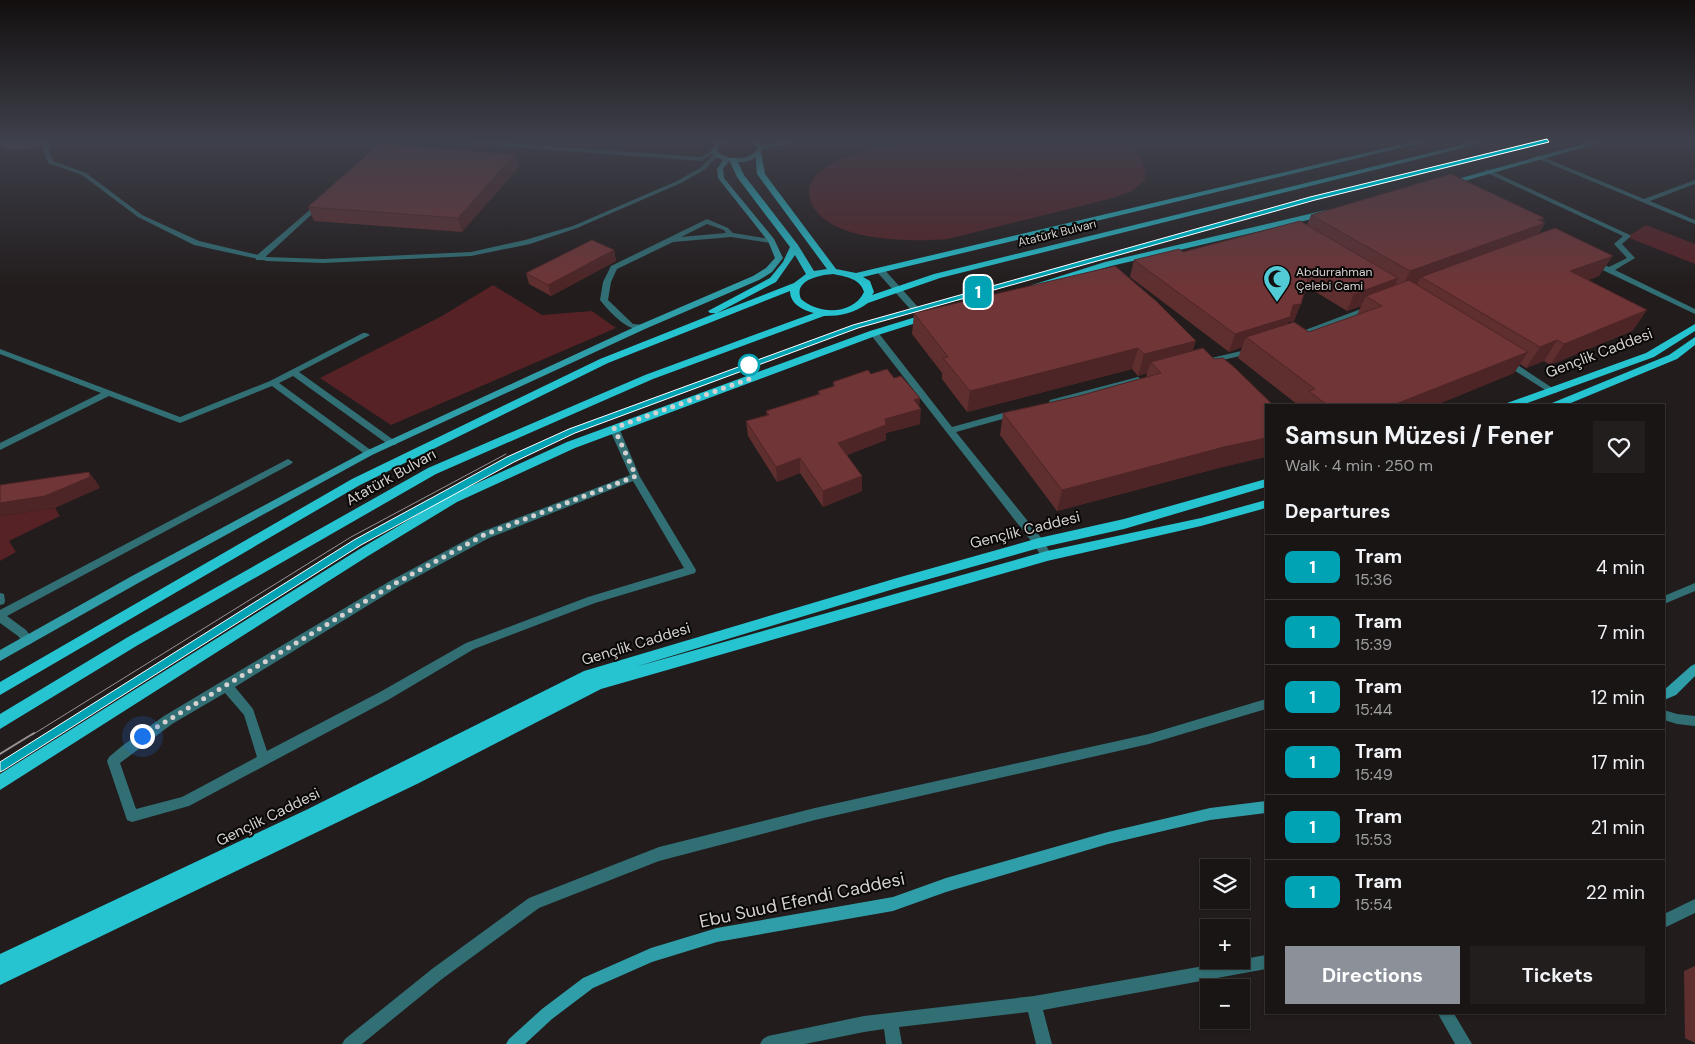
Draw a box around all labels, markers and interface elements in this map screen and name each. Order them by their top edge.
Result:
street label: Atatürk Bulvarı [1016,216,1098,250]
mosque icon: Abdurrahman Çelebi Cami [1262,264,1292,303]
place label: Abdurrahman Çelebi Cami [1296,264,1372,294]
line badge: 1 [962,276,994,308]
text: 1 [975,280,981,304]
street label: Gençlik Caddesi [1543,323,1655,383]
unlabelled marker [738,354,760,376]
text: Samsun Müzesi / Fener [1285,420,1554,451]
button: heart [1593,421,1645,473]
street label: Atatürk Bulvarı [342,444,440,510]
text: Walk · 4 min · 250 m [1285,455,1433,476]
text: Departures [1285,499,1390,524]
street label: Gençlik Caddesi [968,507,1082,553]
text: Tram [1355,544,1402,569]
text: 1 [1309,555,1316,579]
text: 4 min [1596,555,1645,580]
text: 15:36 [1355,569,1393,590]
text: Tram [1355,609,1402,634]
street label: Gençlik Caddesi [579,618,693,670]
text: 1 [1309,620,1316,644]
text: 7 min [1597,620,1645,645]
text: 15:39 [1355,634,1392,655]
text: Tram [1355,674,1402,699]
text: 1 [1309,685,1316,709]
text: 12 min [1591,685,1645,710]
text: 15:44 [1355,699,1392,720]
your location [130,724,155,749]
text: Tram [1355,739,1402,764]
text: 1 [1309,750,1316,774]
text: 17 min [1591,750,1645,775]
text: 15:49 [1355,764,1393,785]
street label: Gençlik Caddesi [213,783,323,851]
text: Tram [1355,804,1402,829]
text: 1 [1309,815,1316,839]
text: 21 min [1591,815,1645,840]
text: 15:53 [1355,829,1392,850]
map controls [1200,859,1250,1029]
button: layers [1200,859,1250,909]
street label: Ebu Suud Efendi Caddesi [697,866,907,934]
text: Tram [1355,869,1402,894]
text: 1 [1309,880,1316,904]
text: 22 min [1586,880,1645,905]
text: 15:54 [1355,894,1392,915]
button: + [1200,919,1250,969]
button: Directions [1285,946,1460,1004]
button: Tickets [1470,946,1645,1004]
button: − [1200,979,1250,1029]

